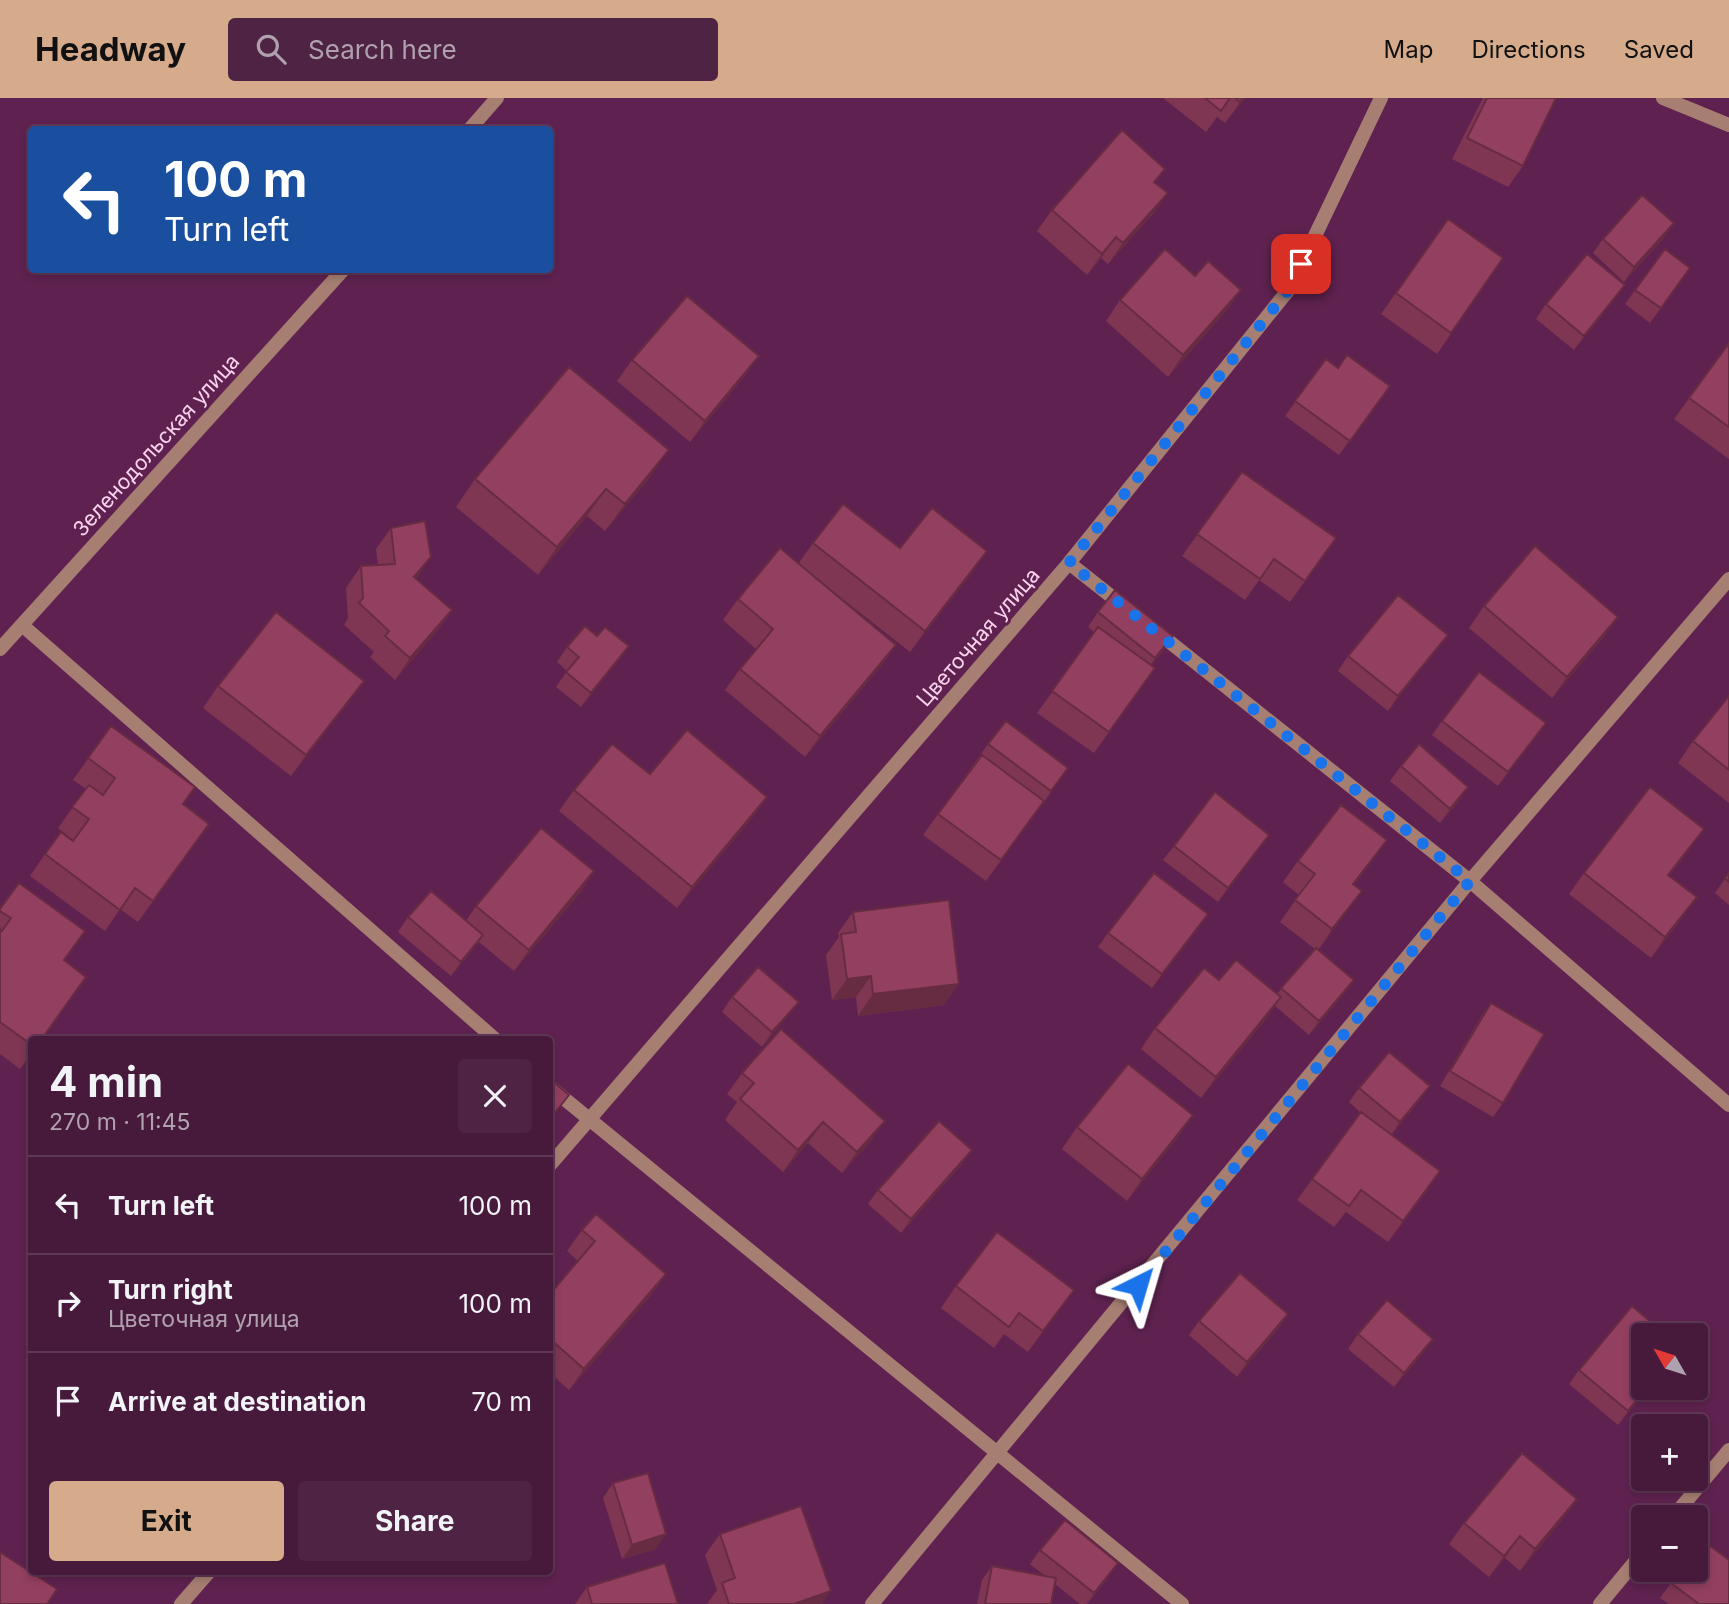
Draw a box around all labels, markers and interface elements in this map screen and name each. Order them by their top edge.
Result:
search box [228,18,718,81]
text: Headway [35,29,186,69]
icon: search [252,30,290,68]
text: Search here [308,34,457,65]
text: Map [1384,35,1433,64]
text: Directions [1471,35,1586,64]
text: Saved [1624,35,1694,64]
text: 100 m [164,150,308,209]
icon: left [49,154,140,245]
text: Turn left [164,210,289,249]
pin [1271,234,1331,294]
icon: arrive [1282,245,1320,283]
street label: Зеленодольская улица [68,349,244,541]
street label: Цветочная улица [911,563,1045,711]
text: 4 min [49,1056,163,1107]
button: close [458,1059,532,1133]
text: 270 m · 11:45 [49,1108,191,1136]
icon: left [49,1186,87,1224]
text: Turn left [108,1190,214,1221]
text: 100 m [459,1190,532,1221]
position arrow [1101,1248,1175,1322]
text: Turn right [108,1274,233,1305]
icon: right [49,1284,87,1322]
text: 100 m [459,1288,532,1319]
text: Цветочная улица [108,1305,300,1333]
north arrow [1631,1323,1708,1400]
map controls [1631,1323,1708,1582]
icon: arrive [49,1382,87,1420]
text: Arrive at destination [108,1386,367,1417]
text: 70 m [471,1386,532,1417]
button: + [1631,1414,1708,1491]
button: Exit [49,1481,284,1561]
button: Share [298,1481,532,1561]
button: − [1631,1505,1708,1582]

